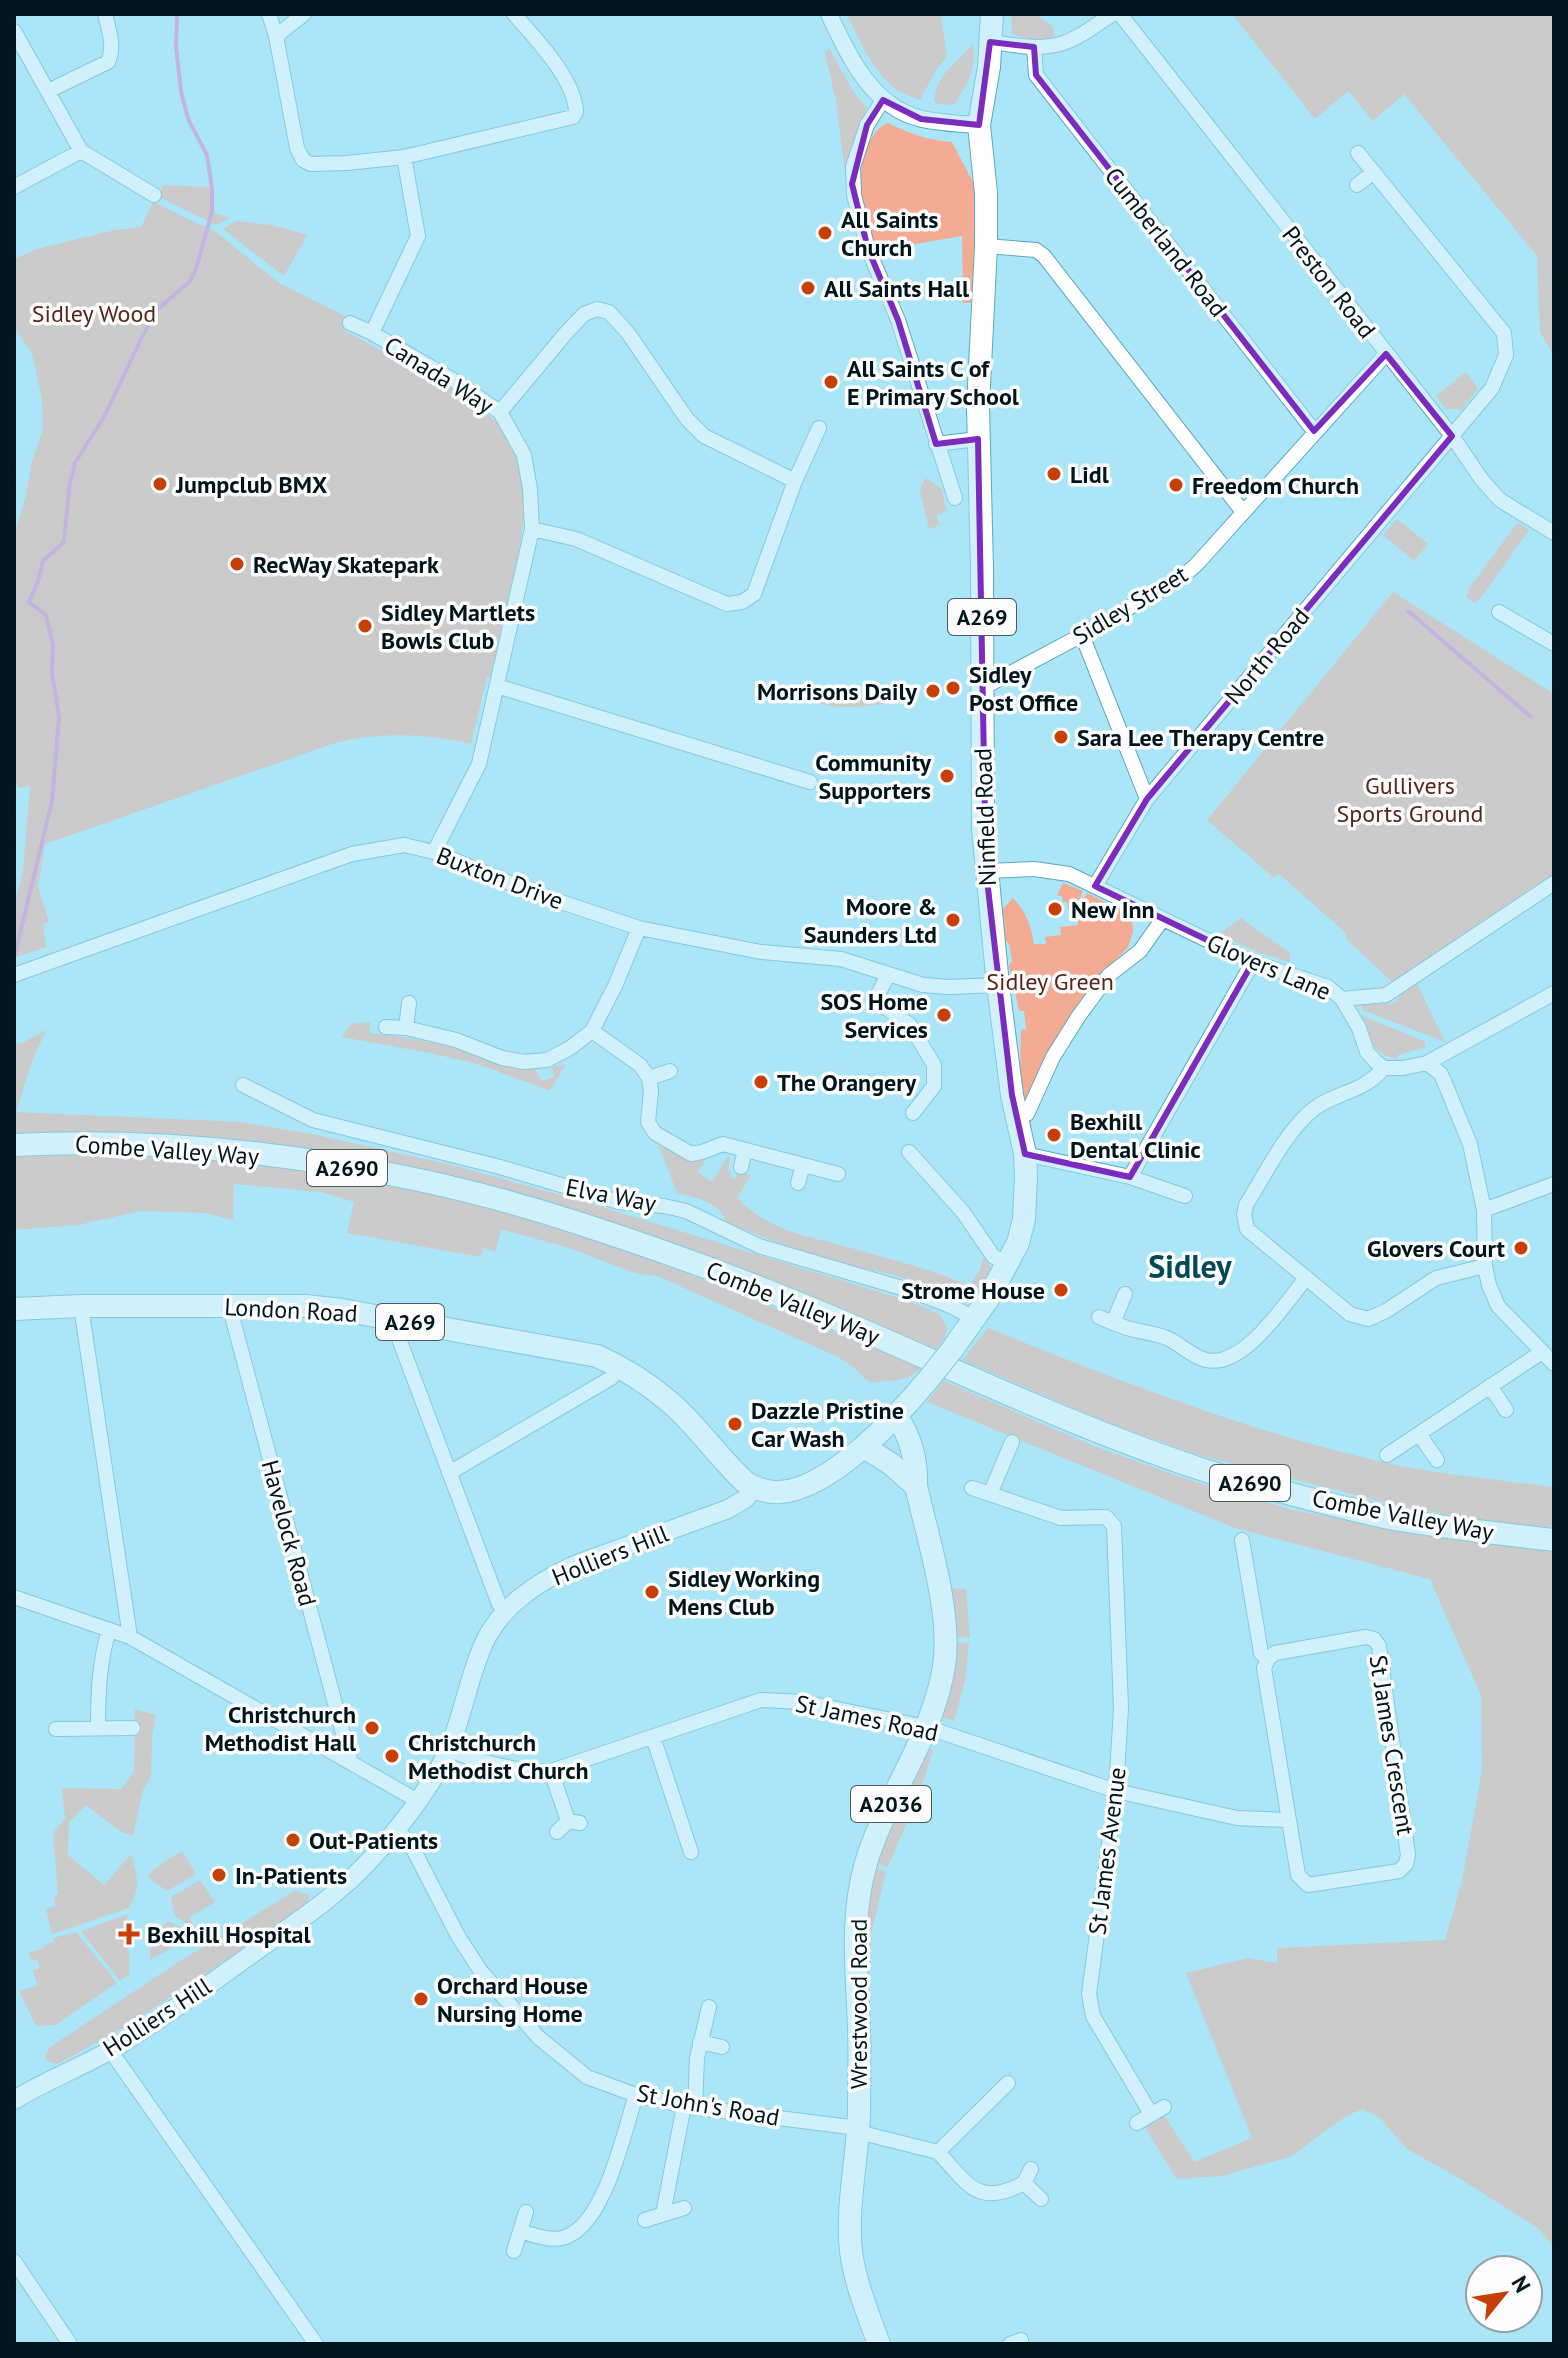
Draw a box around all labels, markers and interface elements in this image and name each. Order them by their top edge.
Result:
street label: Cumberland Road [1098,161,1234,323]
place label: All Saints Church [841,204,938,263]
street label: Preston Road [1275,220,1383,344]
marker: All Saints Church [816,224,834,242]
place label: All Saints Hall [824,273,970,304]
marker: All Saints Hall [799,279,817,297]
park label: Sidley Wood [32,298,156,329]
street label: Canada Way [379,329,499,421]
place label: All Saints C of E Primary School [847,353,1020,412]
marker: All Saints C of E Primary School [822,373,840,391]
place label: Lidl [1070,459,1110,490]
marker: Lidl [1045,465,1063,483]
place label: Jumpclub BMX [175,469,327,500]
place label: Freedom Church [1192,470,1359,501]
marker: Jumpclub BMX [151,475,169,493]
marker: Freedom Church [1167,476,1185,494]
place label: RecWay Skatepark [253,549,439,580]
marker: RecWay Skatepark [228,555,246,573]
street label: Sidley Street [1067,559,1193,651]
place label: Sidley Martlets Bowls Club [381,597,535,656]
road number: A269 [948,599,1016,635]
street label: North Road [1218,601,1316,711]
marker: Sidley Martlets Bowls Club [356,617,374,635]
place label: Sidley Post Office [969,659,1078,718]
place label: Morrisons Daily [757,676,918,707]
marker: Sidley Post Office [944,679,962,697]
marker: Morrisons Daily [924,682,942,700]
place label: Sara Lee Therapy Centre [1077,722,1324,753]
marker: Sara Lee Therapy Centre [1052,728,1070,746]
place label: Community Supporters [815,747,932,806]
street label: Ninfield Road [967,748,1003,886]
marker: Community Supporters [938,767,956,785]
park label: Gullivers Sports Ground [1337,770,1483,829]
street label: Buxton Drive [432,840,568,916]
place label: Moore & Saunders Ltd [804,891,937,950]
place label: New Inn [1071,894,1155,925]
marker: New Inn [1046,900,1064,918]
marker: Moore & Saunders Ltd [944,911,962,929]
street label: Glovers Lane [1202,927,1336,1007]
park label: Sidley Green [986,966,1114,997]
place label: SOS Home Services [820,986,928,1045]
marker: SOS Home Services [935,1006,953,1024]
place label: The Orangery [777,1067,917,1098]
marker: The Orangery [752,1073,770,1091]
place label: Bexhill Dental Clinic [1070,1106,1201,1165]
marker: Bexhill Dental Clinic [1045,1126,1063,1144]
street label: Combe Valley Way [74,1128,260,1172]
road number: A2690 [307,1150,387,1186]
street label: Elva Way [563,1171,659,1219]
place label: Glovers Court [1367,1233,1506,1264]
marker: Glovers Court [1512,1239,1530,1257]
district label: Sidley [1148,1245,1232,1287]
street label: Combe Valley Way [702,1254,884,1352]
place label: Strome House [901,1275,1045,1306]
marker: Strome House [1052,1281,1070,1299]
street label: London Road [224,1291,358,1329]
road number: A269 [376,1304,444,1340]
place label: Dazzle Pristine Car Wash [751,1395,904,1454]
marker: Dazzle Pristine Car Wash [726,1415,744,1433]
street label: Havelock Road [255,1456,323,1610]
road number: A2690 [1210,1465,1290,1501]
street label: Combe Valley Way [1310,1482,1496,1548]
street label: Holliers Hill [547,1518,673,1592]
place label: Sidley Working Mens Club [668,1563,820,1622]
marker: Sidley Working Mens Club [643,1583,661,1601]
street label: St James Crescent [1362,1653,1422,1837]
street label: St James Road [793,1688,941,1748]
place label: Christchurch Methodist Hall [205,1699,357,1758]
marker: Christchurch Methodist Hall [363,1719,381,1737]
place label: Christchurch Methodist Church [408,1727,589,1786]
marker: Christchurch Methodist Church [383,1747,401,1765]
street label: St James Avenue [1081,1765,1133,1937]
road number: A2036 [851,1786,931,1822]
place label: Out-Patients [309,1825,438,1856]
marker: Out-Patients [284,1831,302,1849]
place label: In-Patients [235,1860,347,1891]
marker: In-Patients [210,1866,228,1884]
place label: Bexhill Hospital [147,1919,312,1950]
street label: Wrestwood Road [843,1919,874,2089]
marker: Bexhill Hospital [118,1923,140,1945]
place label: Orchard House Nursing Home [437,1970,588,2029]
street label: Holliers Hill [97,1971,217,2063]
marker: Orchard House Nursing Home [412,1990,430,2008]
street label: St John's Road [634,2077,782,2133]
north arrow [1464,2254,1544,2334]
text: N [1506,2271,1537,2297]

